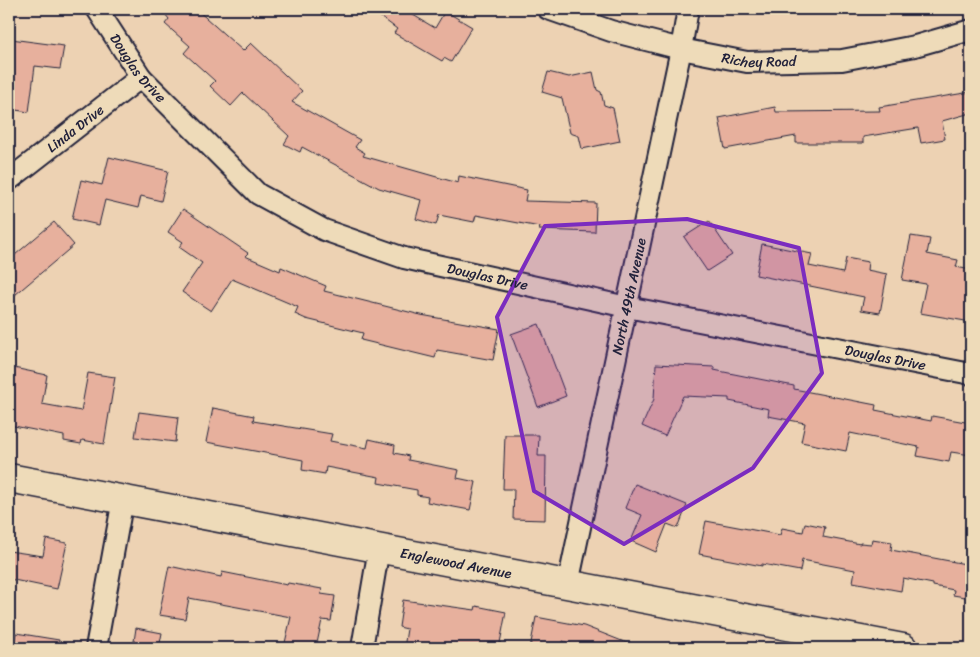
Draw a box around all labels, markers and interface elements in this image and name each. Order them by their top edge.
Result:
street label: Douglas Drive [103,28,172,109]
street label: Richey Road [719,45,798,75]
street label: Linda Drive [41,98,110,159]
street label: North 49th Avenue [605,235,654,357]
street label: Douglas Drive [445,256,530,298]
street label: Douglas Drive [843,338,928,378]
street label: Englewood Avenue [398,541,514,586]

